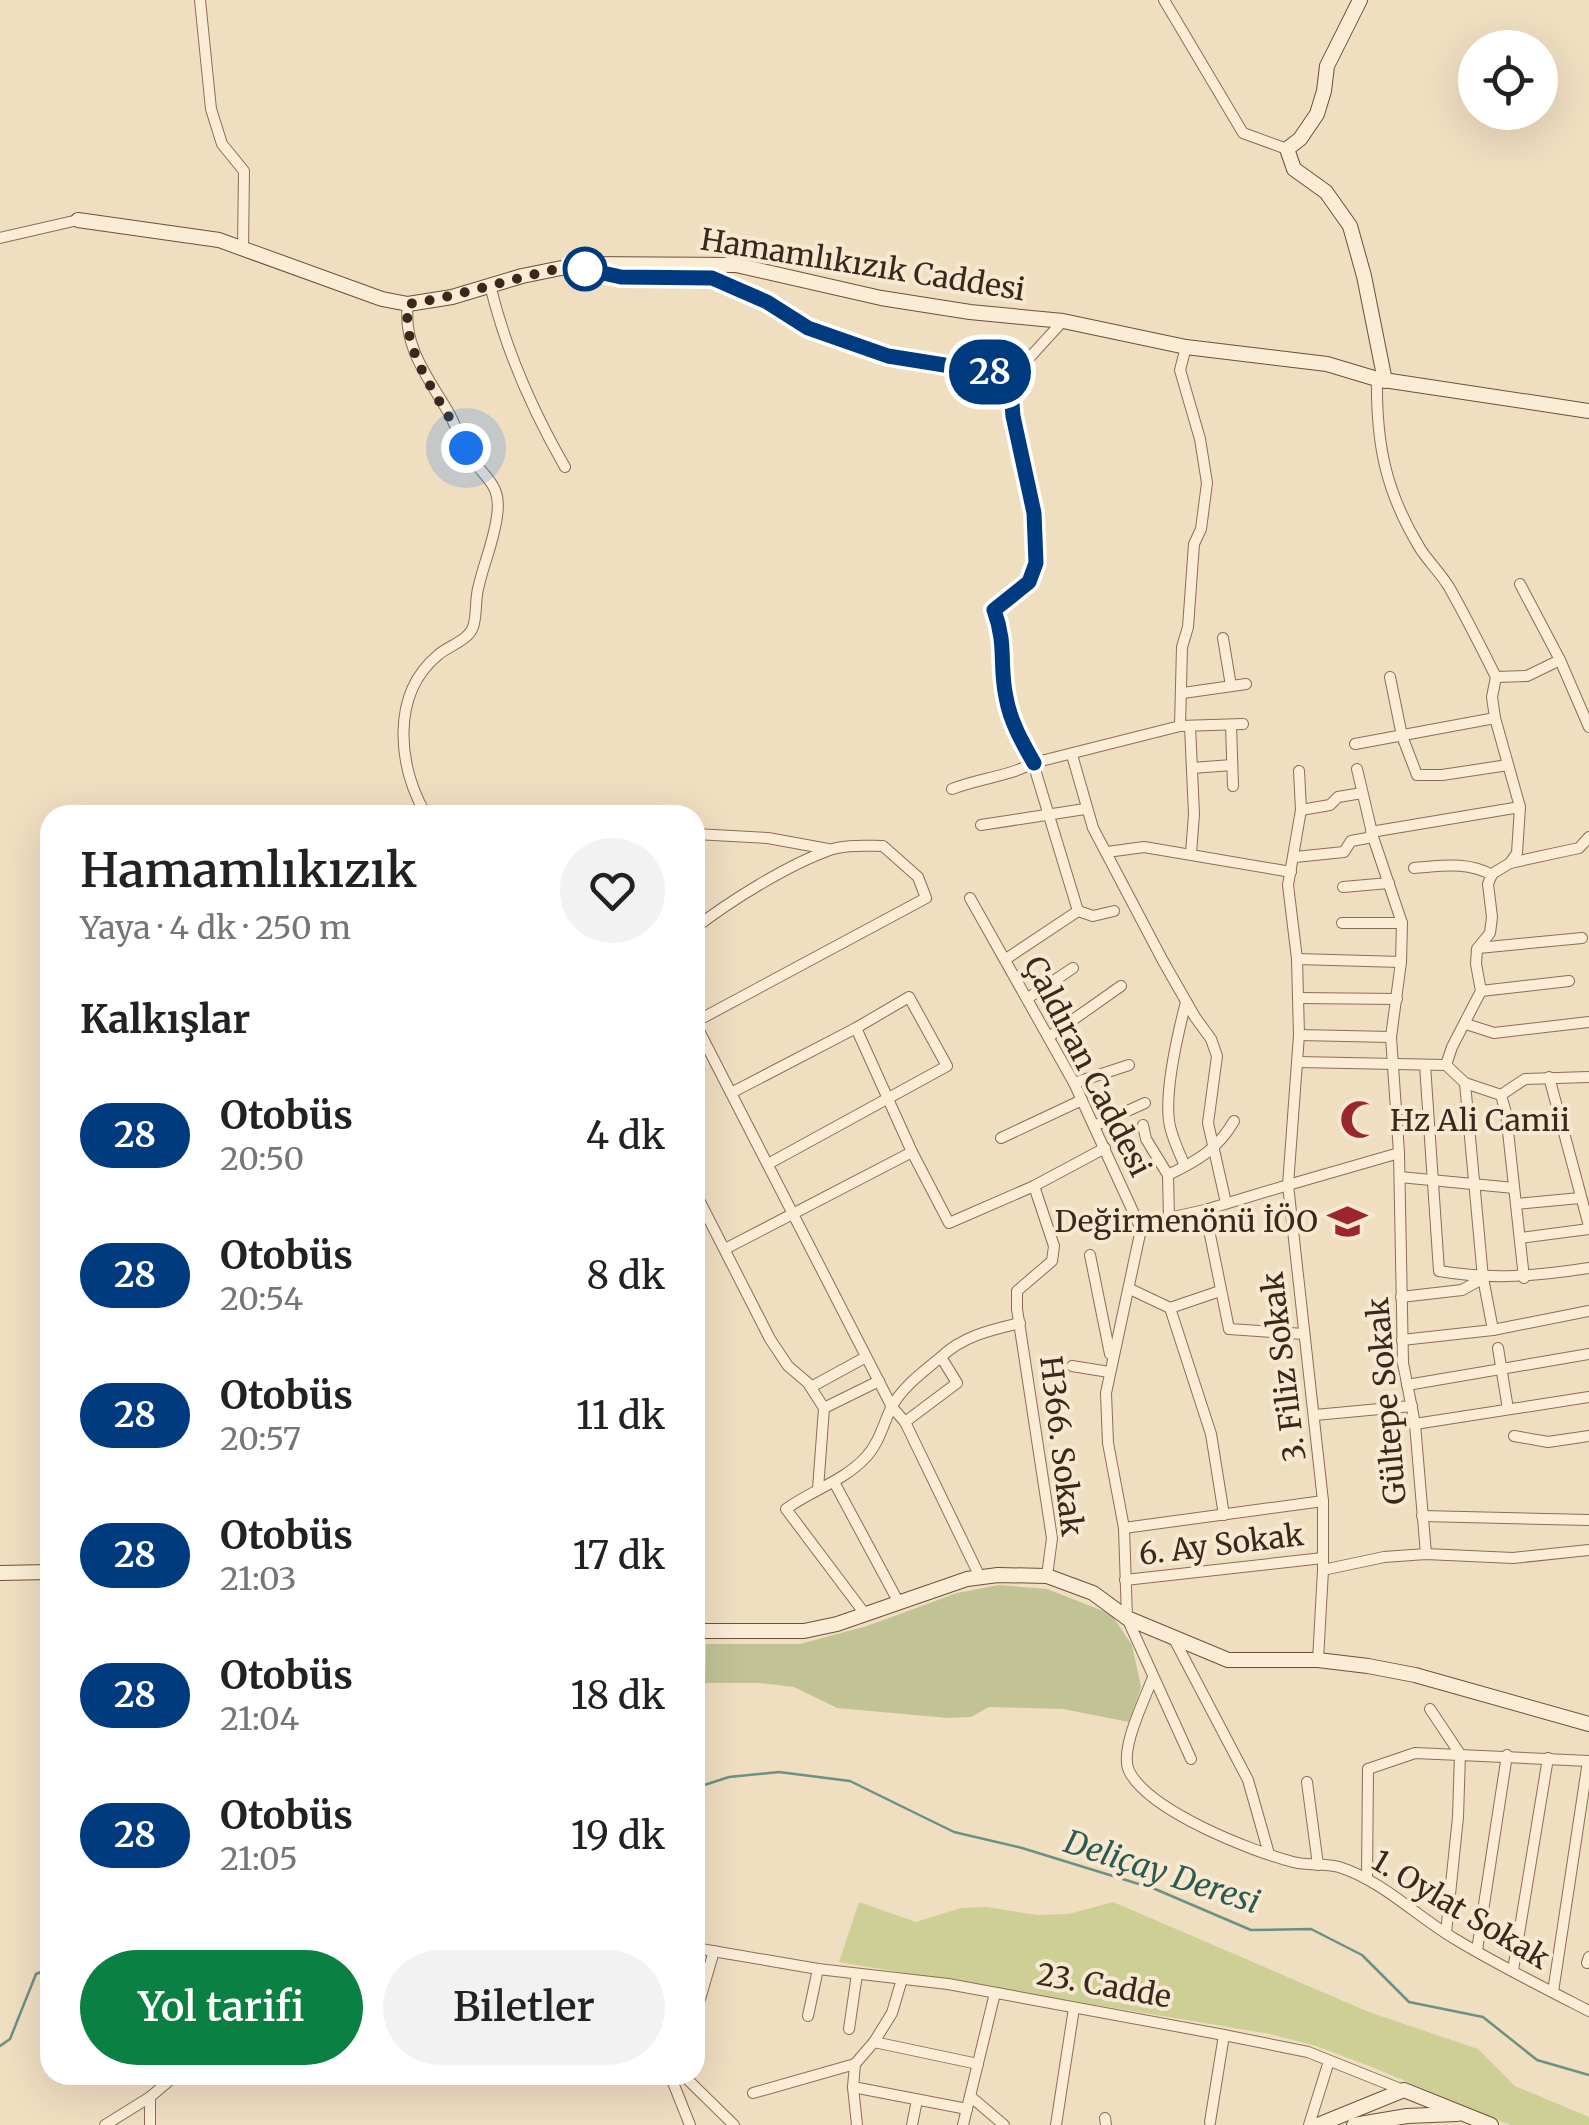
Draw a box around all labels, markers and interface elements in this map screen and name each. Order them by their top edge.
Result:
map controls [1458,30,1558,130]
button: locate [1458,30,1558,130]
street label: Hamamlıkızık Caddesi [698,220,1028,308]
unlabelled marker [564,248,606,290]
line badge: 28 [945,340,1035,404]
text: 28 [969,350,1011,394]
your location [441,423,491,473]
button: heart [560,838,665,943]
text: Hamamlıkızık [80,840,417,900]
text: Yaya · 4 dk · 250 m [80,908,351,948]
street label: Çaldıran Caddesi [1016,950,1160,1182]
text: Kalkışlar [80,996,250,1043]
text: Otobüs [220,1092,353,1139]
mosque icon: Hz Ali Camii [1339,1099,1381,1141]
place label: Hz Ali Camii [1390,1101,1570,1139]
text: 4 dk [586,1112,665,1159]
text: 28 [114,1113,156,1157]
text: 20:50 [220,1139,304,1179]
school or university icon: Değirmenönü İÖO [1327,1200,1369,1242]
place label: Değirmenönü İÖO [1054,1202,1318,1240]
text: Otobüs [220,1232,353,1279]
text: 8 dk [586,1252,665,1299]
text: 28 [114,1253,156,1297]
street label: 3. Filiz Sokak [1253,1270,1313,1464]
text: 20:54 [220,1279,303,1319]
street label: Gültepe Sokak [1358,1296,1414,1506]
street label: H366. Sokak [1032,1354,1092,1538]
text: Otobüs [220,1372,353,1419]
text: 11 dk [576,1392,665,1439]
text: 28 [114,1393,156,1437]
text: 20:57 [220,1419,301,1459]
text: Otobüs [220,1512,353,1559]
street label: 6. Ay Sokak [1137,1515,1305,1573]
text: 17 dk [572,1532,665,1579]
text: 28 [114,1533,156,1577]
text: 21:03 [220,1559,297,1599]
text: Otobüs [220,1652,353,1699]
text: 18 dk [570,1672,665,1719]
text: 28 [114,1673,156,1717]
text: 21:04 [220,1699,299,1739]
text: Otobüs [220,1792,353,1839]
text: 19 dk [571,1812,665,1859]
text: 28 [114,1813,156,1857]
water label: Deliçay Deresi [1058,1821,1265,1922]
text: 21:05 [220,1839,298,1879]
street label: 1. Oylat Sokak [1365,1841,1557,1977]
button: Yol tarifi [80,1950,363,2065]
button: Biletler [383,1950,665,2065]
street label: 23. Cadde [1034,1954,1174,2016]

